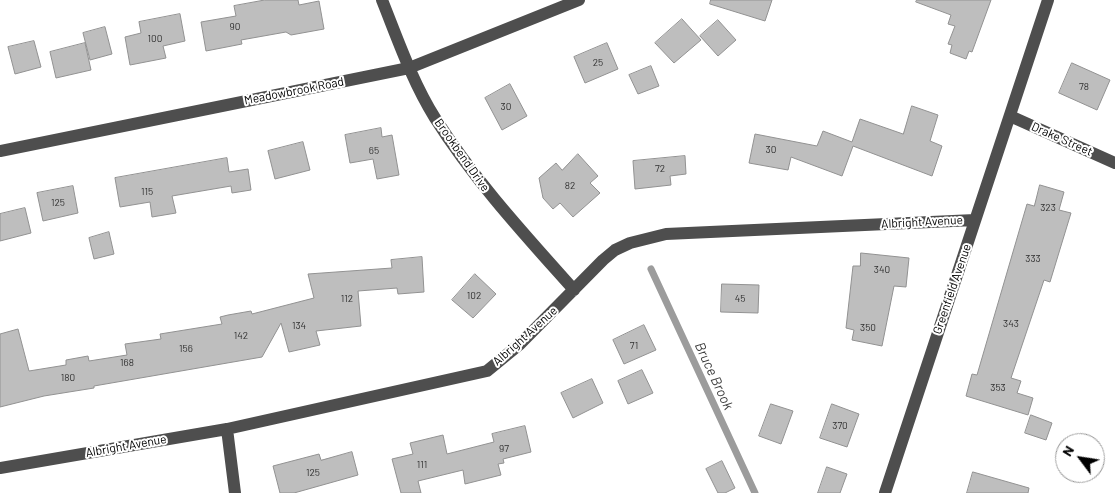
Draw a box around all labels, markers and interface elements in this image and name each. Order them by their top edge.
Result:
house number: 90 [230,21,240,33]
house number: 100 [148,33,162,45]
house number: 25 [593,57,603,69]
street label: Meadowbrook Road [243,74,345,108]
house number: 78 [1079,81,1089,93]
house number: 30 [501,101,511,113]
street label: Brookbend Drive [431,116,493,194]
street label: Drake Street [1029,119,1095,159]
house number: 30 [766,144,776,156]
house number: 65 [369,145,379,157]
house number: 72 [655,163,665,175]
house number: 82 [565,180,575,192]
house number: 115 [141,186,153,198]
house number: 125 [51,197,65,209]
house number: 323 [1040,202,1056,214]
street label: Albright Avenue [881,213,963,231]
street label: Greenfield Avenue [930,242,974,336]
house number: 333 [1025,253,1041,265]
house number: 340 [874,264,890,276]
house number: 102 [467,290,481,302]
house number: 112 [341,293,353,305]
house number: 45 [735,293,745,305]
street label: Albright Avenue [490,303,560,369]
house number: 343 [1003,318,1019,330]
house number: 134 [292,320,306,332]
house number: 350 [860,322,876,334]
house number: 142 [234,330,248,342]
house number: 71 [630,340,638,352]
water label: Bruce Brook [691,340,737,412]
house number: 156 [179,343,193,355]
house number: 168 [120,357,134,369]
house number: 180 [61,372,75,384]
house number: 353 [990,382,1006,394]
house number: 370 [832,420,848,432]
street label: Albright Avenue [84,432,168,460]
north arrow [1055,433,1105,483]
text: N [1058,442,1077,459]
house number: 97 [499,443,509,455]
house number: 111 [417,459,427,471]
house number: 125 [306,467,320,479]

